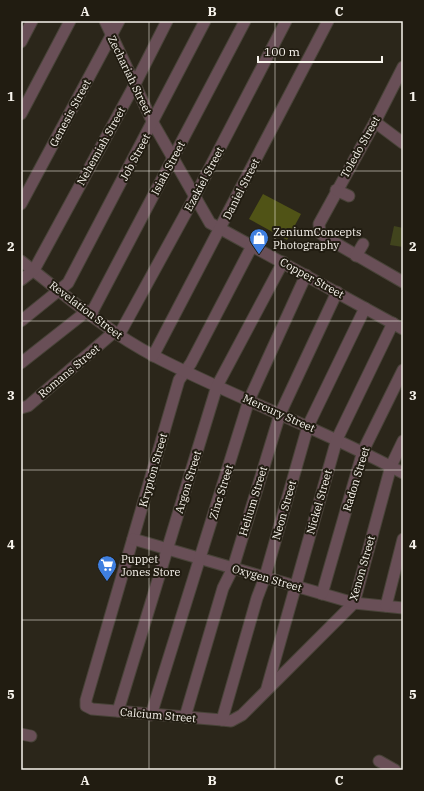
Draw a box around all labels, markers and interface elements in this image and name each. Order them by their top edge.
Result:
text: A [80,3,90,20]
text: B [207,3,217,20]
text: C [335,3,344,20]
street label: Zechariah Street [105,33,155,117]
scale bar [258,38,382,64]
text: 100 m [264,44,300,59]
street label: Genesis Street [46,77,94,149]
text: 1 [7,88,15,105]
text: 1 [409,88,417,105]
street label: Nehemiah Street [74,104,128,188]
street label: Toledo Street [337,114,383,180]
street label: Job Street [117,131,153,183]
street label: Isiah Street [148,139,188,197]
street label: Ezekiel Street [181,144,227,214]
street label: Daniel Street [220,156,262,222]
place label: ZeniumConcepts Photography [273,225,361,252]
shop icon: ZeniumConcepts Photography [248,227,270,255]
text: 2 [7,238,15,255]
text: 2 [409,238,417,255]
street label: Copper Street [278,255,347,301]
street label: Revelation Street [47,278,125,342]
street label: Romans Street [35,341,103,401]
text: 3 [7,387,15,404]
text: 3 [409,387,417,404]
street label: Mercury Street [241,391,317,435]
street label: Krypton Street [136,431,170,508]
street label: Radon Street [340,445,372,513]
street label: Argon Street [172,449,204,515]
street label: Zinc Street [206,463,236,521]
street label: Helium Street [236,464,270,538]
street label: Nickel Street [303,468,335,536]
street label: Neon Street [269,479,299,541]
street label: Xenon Street [346,534,378,602]
text: 4 [7,536,15,553]
text: 4 [409,536,417,553]
place label: Puppet Jones Store [121,552,180,579]
supermarket icon: Puppet Jones Store [96,554,118,582]
street label: Oxygen Street [230,561,304,595]
text: 5 [7,686,15,703]
text: 5 [409,686,417,703]
street label: Calcium Street [119,705,197,725]
text: A [80,772,90,789]
text: B [207,772,217,789]
text: C [335,772,344,789]

